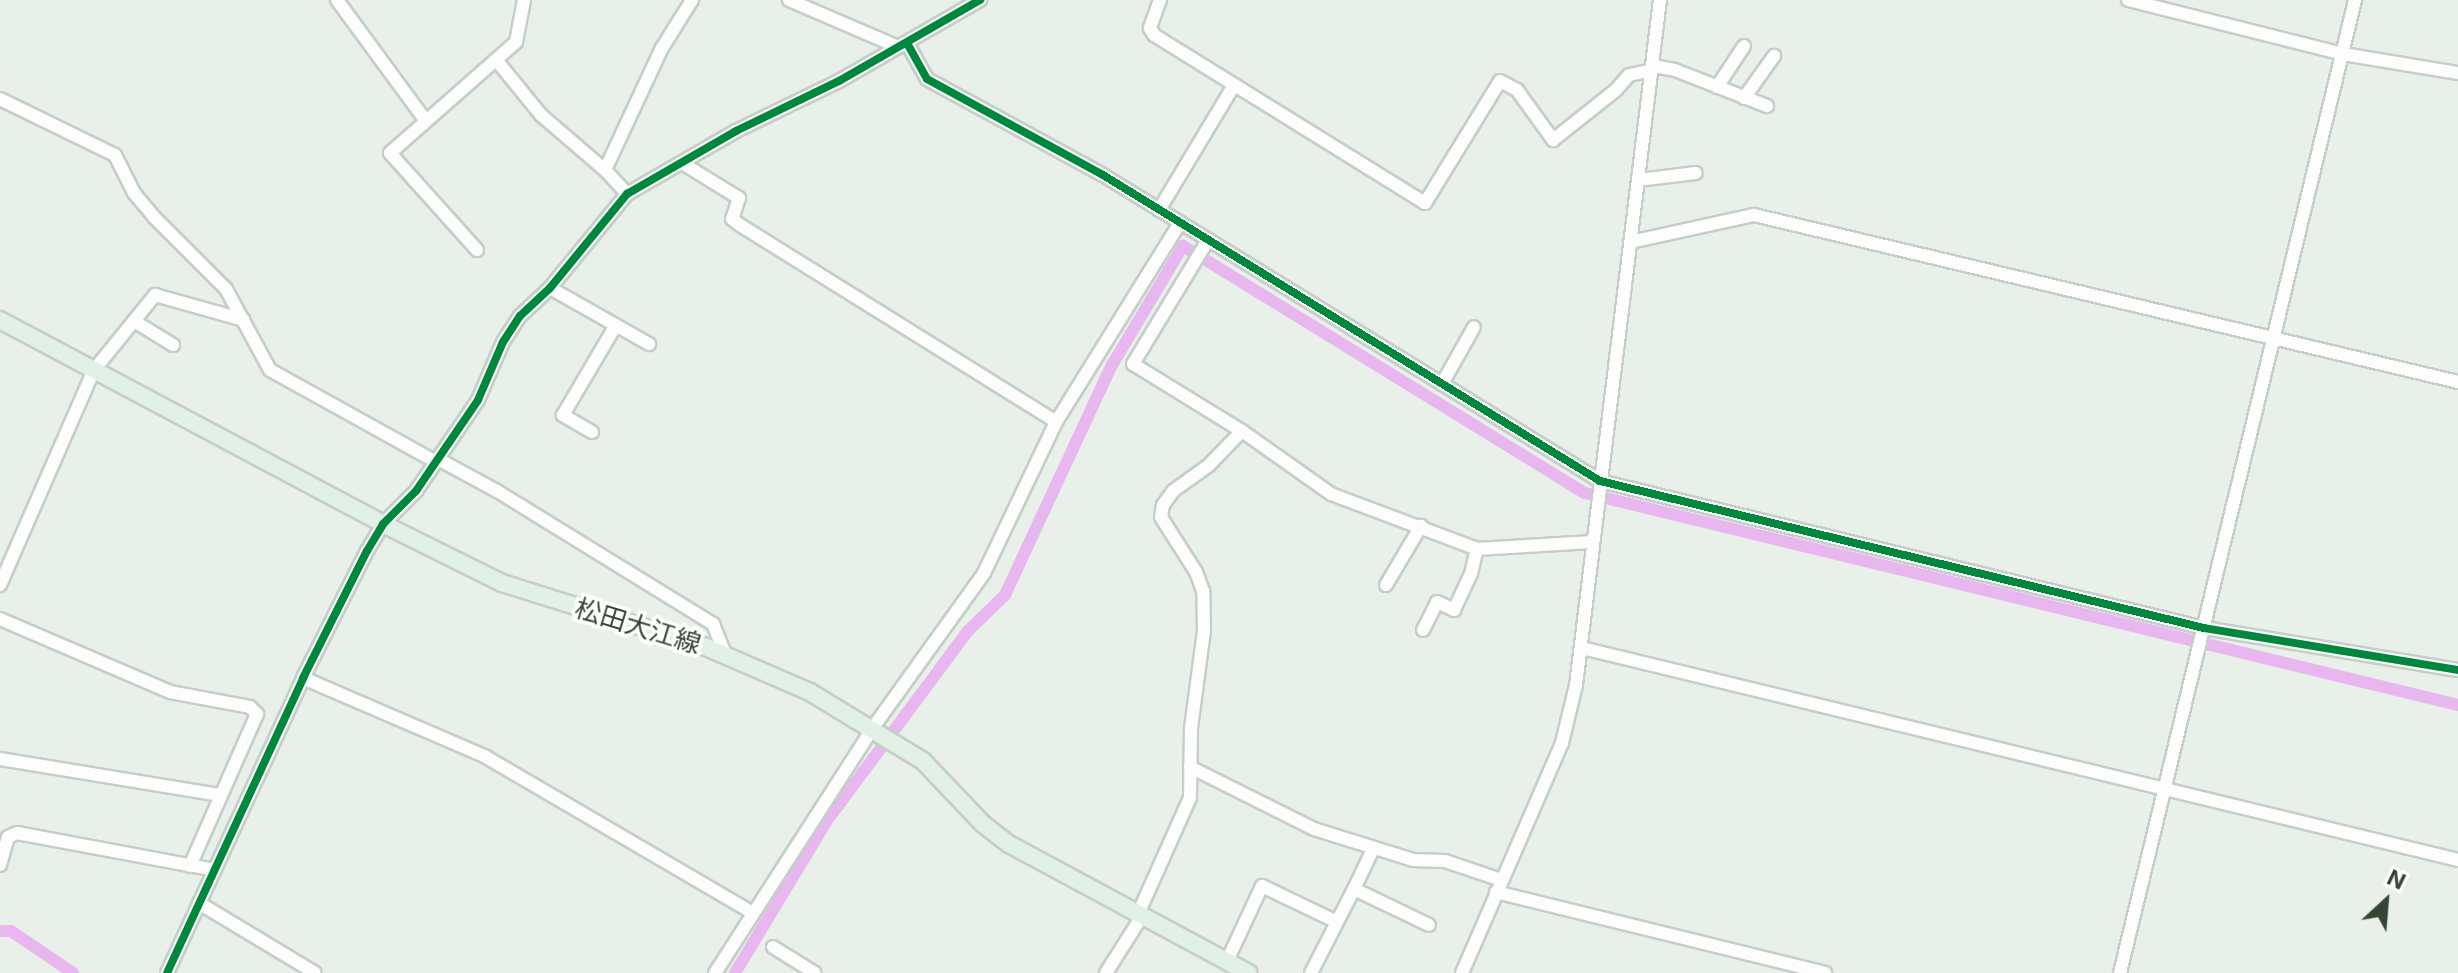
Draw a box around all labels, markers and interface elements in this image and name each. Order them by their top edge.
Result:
street label: 松田大江線 [571,592,705,660]
north arrow [2346,861,2426,941]
text: N [2383,864,2410,895]

